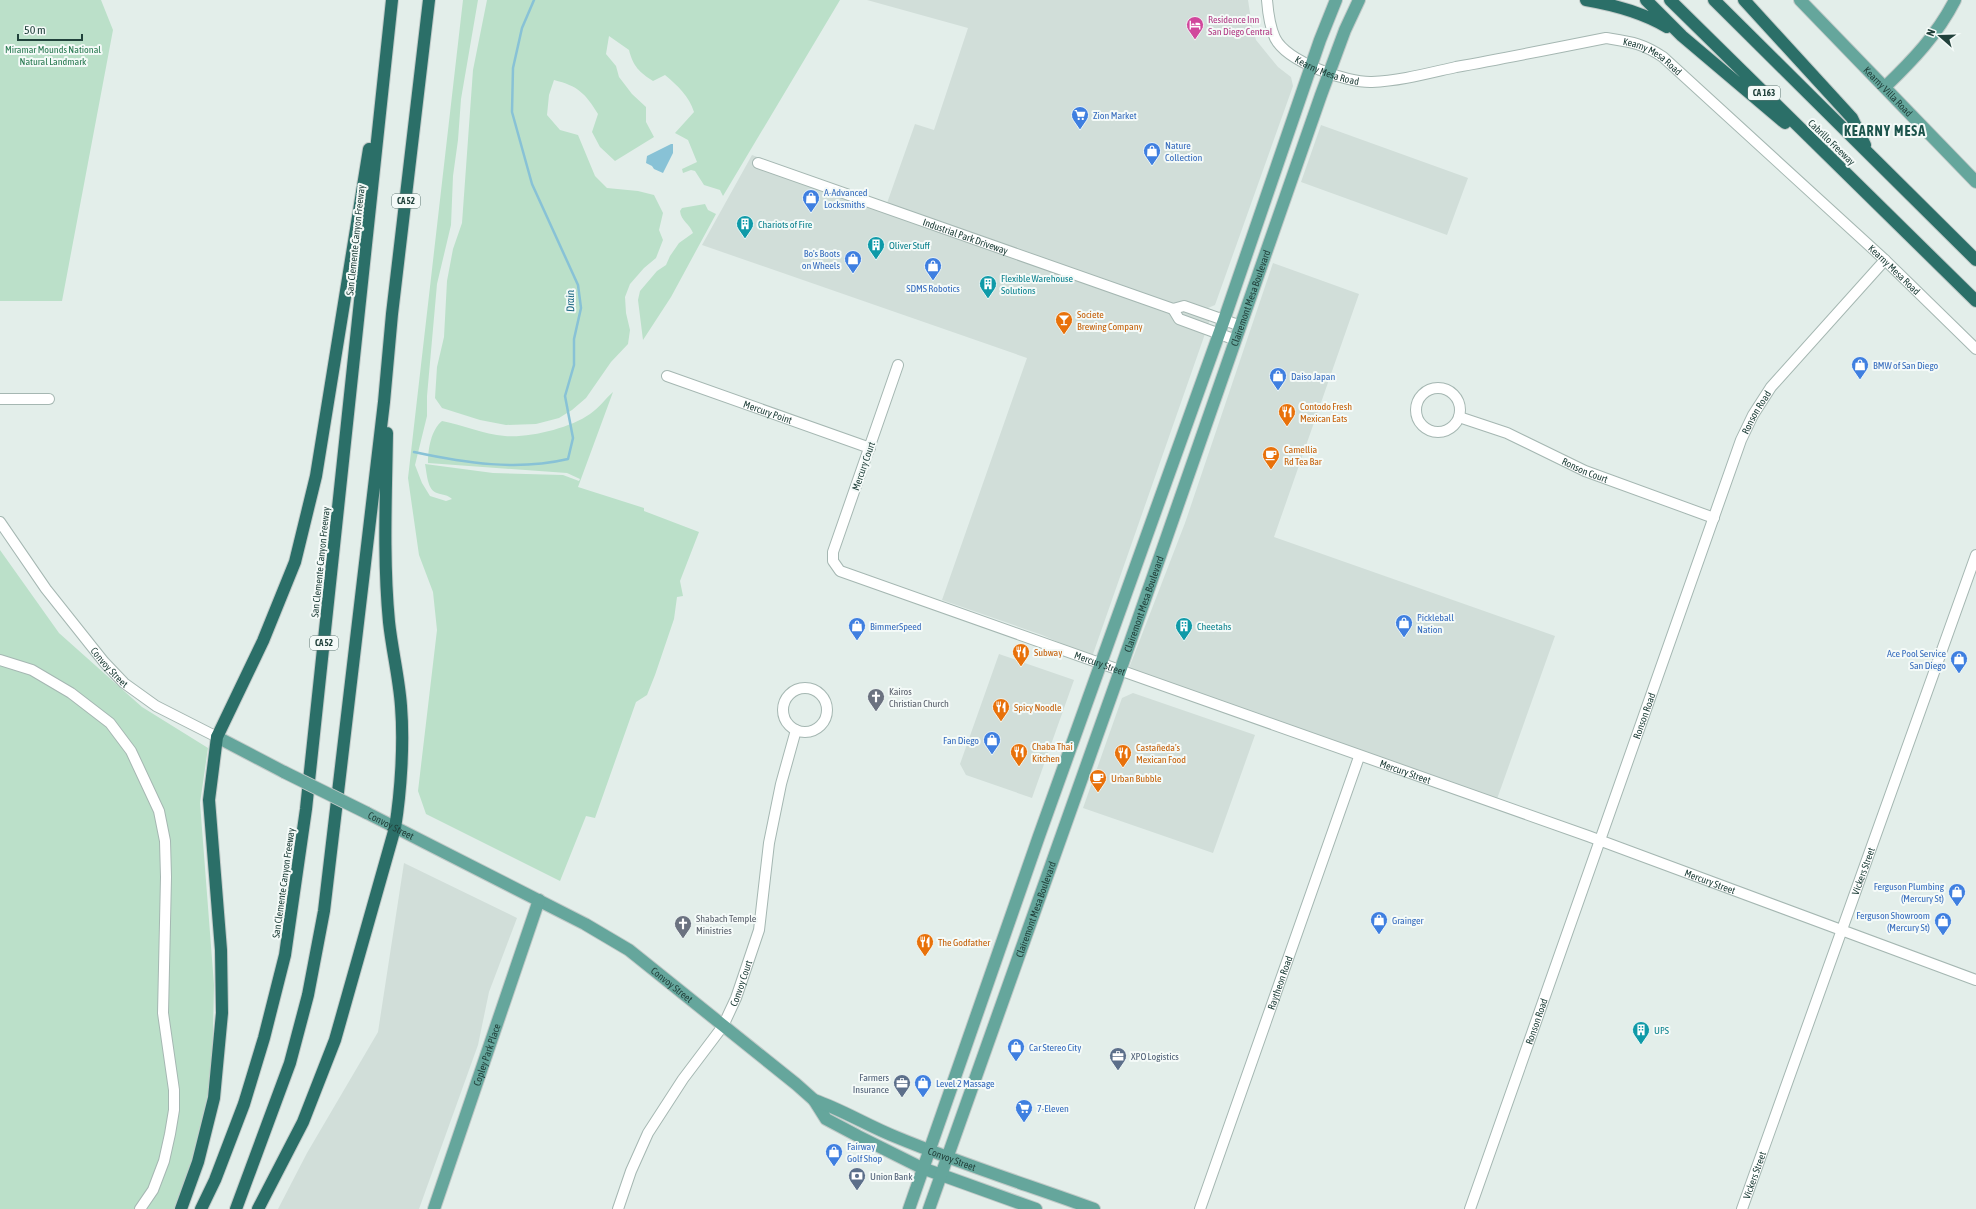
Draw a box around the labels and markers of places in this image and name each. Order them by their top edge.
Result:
place label: Residence Inn San Diego Central [1208,14,1273,37]
hotel icon: Residence Inn San Diego Central [1185,15,1205,40]
supermarket icon: Zion Market [1070,105,1090,130]
place label: Zion Market [1093,110,1137,121]
place label: Nature Collection [1165,140,1202,163]
shop icon: Nature Collection [1142,141,1162,166]
place label: A-Advanced Locksmiths [824,187,868,210]
shop icon: A-Advanced Locksmiths [801,188,821,213]
building icon: Chariots of Fire [735,214,755,239]
place label: Chariots of Fire [758,219,813,230]
building icon: Oliver Stuff [866,235,886,260]
place label: Oliver Stuff [889,240,931,251]
place label: Bo's Boots on Wheels [802,248,840,271]
shop icon: Bo's Boots on Wheels [843,249,863,274]
shop icon: SDMS Robotics [923,256,943,281]
place label: Flexible Warehouse Solutions [1001,273,1074,296]
building icon: Flexible Warehouse Solutions [978,274,998,299]
place label: SDMS Robotics [906,283,960,294]
place label: Societe Brewing Company [1077,309,1143,332]
bar icon: Societe Brewing Company [1054,310,1074,335]
shop icon: BMW of San Diego [1850,355,1870,380]
place label: BMW of San Diego [1873,360,1939,371]
shop icon: Daiso Japan [1268,366,1288,391]
place label: Daiso Japan [1291,371,1335,382]
place label: Contodo Fresh Mexican Eats [1300,401,1352,424]
restaurant icon: Contodo Fresh Mexican Eats [1277,402,1297,427]
place label: Camellia Rd Tea Bar [1284,444,1323,467]
cafe icon: Camellia Rd Tea Bar [1261,445,1281,470]
place label: Pickleball Nation [1417,612,1454,635]
shop icon: Pickleball Nation [1394,613,1414,638]
shop icon: BimmerSpeed [847,616,867,641]
building icon: Cheetahs [1174,616,1194,641]
place label: BimmerSpeed [870,621,922,632]
place label: Cheetahs [1197,621,1232,632]
restaurant icon: Subway [1011,642,1031,667]
place label: Subway [1034,647,1062,658]
place label: Ace Pool Service San Diego [1887,648,1946,671]
shop icon: Ace Pool Service San Diego [1949,649,1969,674]
place label: Kairos Christian Church [889,686,949,709]
church icon: Kairos Christian Church [866,687,886,712]
restaurant icon: Spicy Noodle [991,697,1011,722]
place label: Spicy Noodle [1014,702,1062,713]
shop icon: Fan Diego [982,730,1002,755]
place label: Fan Diego [943,735,979,746]
place label: Chaba Thai Kitchen [1032,741,1073,764]
restaurant icon: Chaba Thai Kitchen [1009,742,1029,767]
place label: Castañeda's Mexican Food [1136,742,1186,765]
restaurant icon: Castañeda's Mexican Food [1113,743,1133,768]
cafe icon: Urban Bubble [1088,768,1108,793]
place label: Urban Bubble [1111,773,1162,784]
place label: Ferguson Plumbing (Mercury St) [1874,881,1945,904]
shop icon: Ferguson Plumbing (Mercury St) [1947,882,1967,907]
shop icon: Grainger [1369,910,1389,935]
place label: Ferguson Showroom (Mercury St) [1856,910,1930,933]
shop icon: Ferguson Showroom (Mercury St) [1933,911,1953,936]
place label: Shabach Temple Ministries [696,913,757,936]
church icon: Shabach Temple Ministries [673,914,693,939]
place label: Grainger [1392,915,1424,926]
restaurant icon: The Godfather [915,932,935,957]
place label: The Godfather [938,937,991,948]
building icon: UPS [1631,1020,1651,1045]
place label: UPS [1654,1025,1669,1036]
shop icon: Car Stereo City [1006,1037,1026,1062]
place label: Car Stereo City [1029,1042,1081,1053]
office icon: XPO Logistics [1108,1046,1128,1071]
place label: XPO Logistics [1131,1051,1179,1062]
place label: Farmers Insurance [853,1072,889,1095]
office icon: Farmers Insurance [892,1073,912,1098]
shop icon: Level 2 Massage [913,1073,933,1098]
place label: Level 2 Massage [936,1078,995,1089]
supermarket icon: 7-Eleven [1014,1098,1034,1123]
place label: 7-Eleven [1037,1103,1069,1114]
place label: Fairway Golf Shop [847,1141,883,1164]
shop icon: Fairway Golf Shop [824,1142,844,1167]
bank icon: Union Bank [847,1166,867,1191]
place label: Union Bank [870,1171,913,1182]

